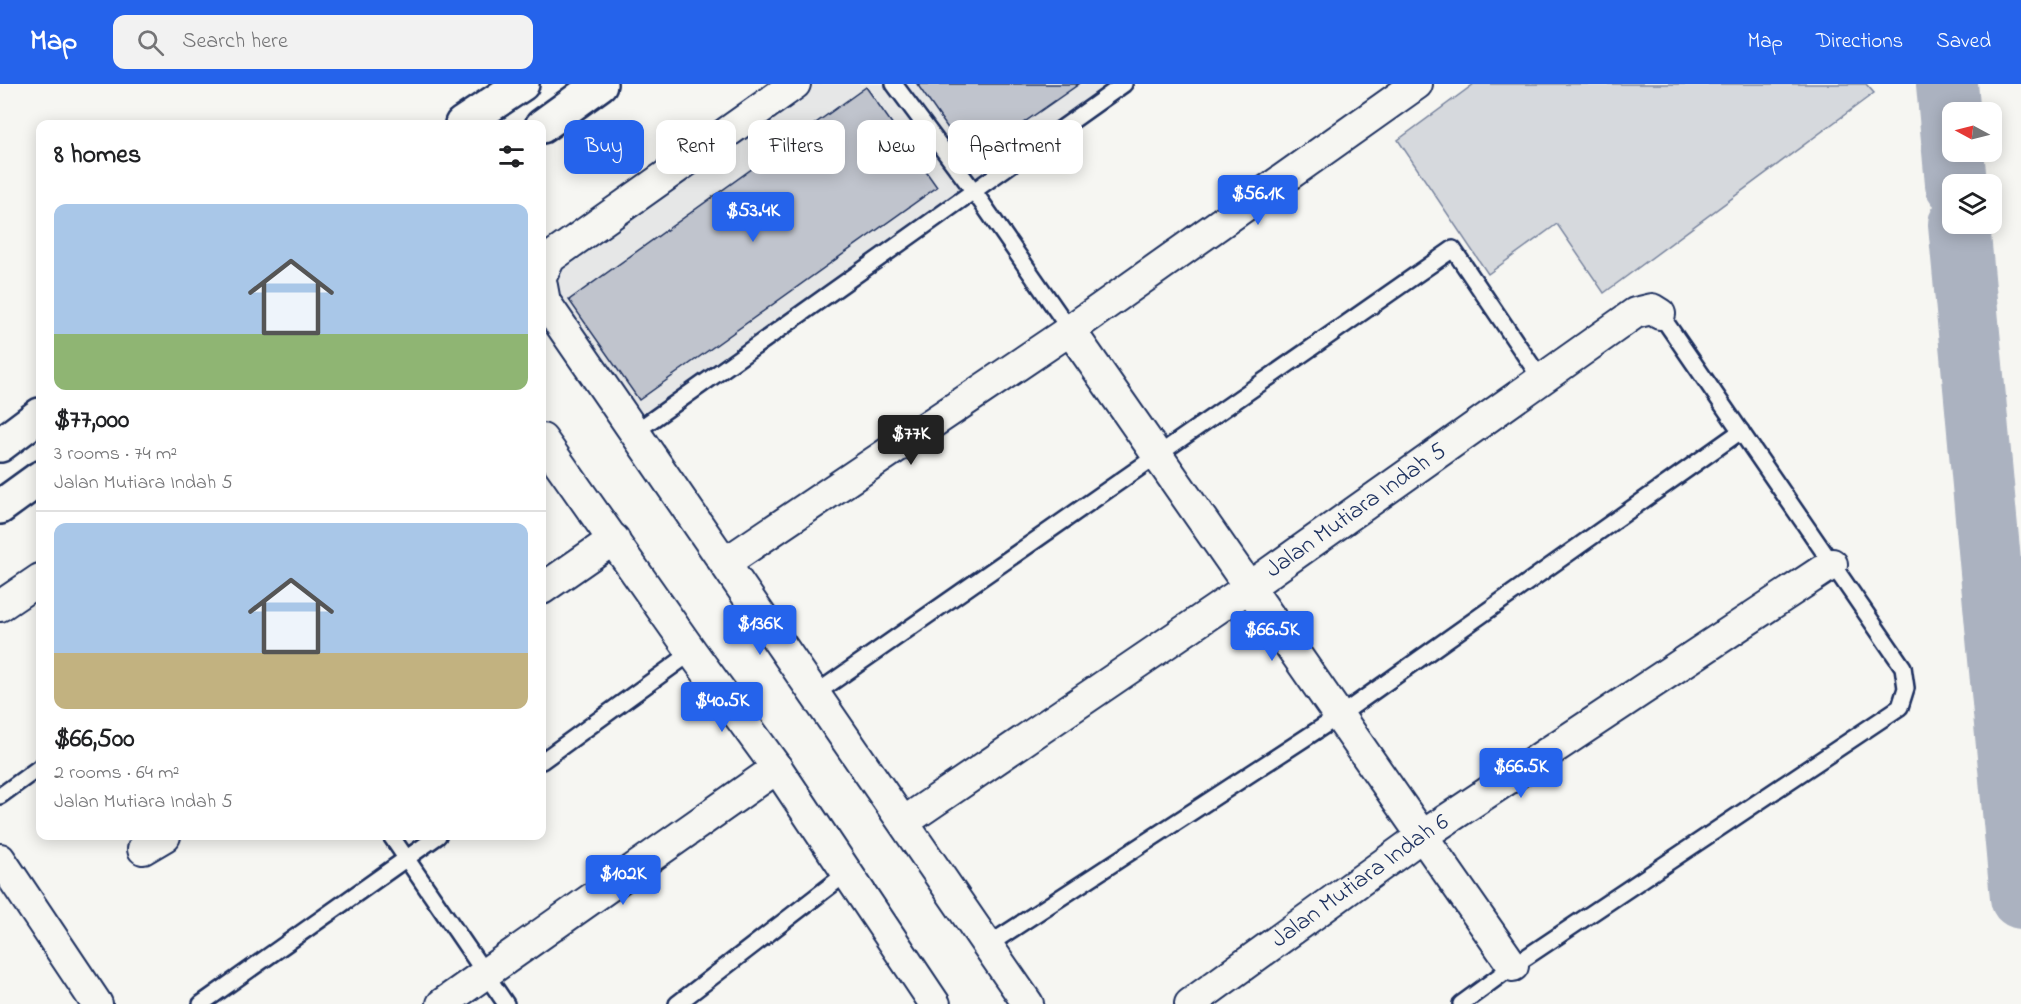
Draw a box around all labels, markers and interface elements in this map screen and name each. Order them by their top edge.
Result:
search box [113,15,533,69]
text: Map [30,22,77,63]
icon: search [134,26,167,59]
text: Search here [182,26,288,58]
text: Map [1747,27,1783,57]
text: Directions [1816,27,1903,57]
text: Saved [1936,27,1991,57]
north arrow [1942,102,2002,162]
map controls [1942,102,2002,234]
chip: Buy [564,120,644,174]
chip: Rent [656,120,736,174]
chip: Filters [748,120,845,174]
chip: New [857,120,936,174]
chip: Apartment [948,120,1083,174]
text: 8 homes [54,137,141,175]
icon: filters [495,140,528,173]
button: layers [1942,174,2002,234]
pin: $56.1K [1209,175,1307,226]
text: $56.1K [1232,180,1284,209]
pin: $53.4K [704,192,802,243]
text: $53.4K [726,197,780,226]
icon: home [237,243,345,351]
text: $77,000 [54,402,129,440]
pin: $77K [875,415,947,466]
text: $77K [892,420,930,449]
street label: Jalan Mutiara Indah 5 [1259,434,1454,587]
text: 3 rooms · 74 m² [54,440,177,469]
text: Jalan Mutiara Indah 5 [54,469,233,498]
icon: home [237,562,345,670]
pin: $136K [718,605,802,656]
text: $136K [737,610,783,639]
pin: $66.5K [1223,611,1321,662]
text: $66.5K [1245,616,1299,645]
pin: $40.5K [673,682,771,733]
text: $40.5K [695,687,749,716]
text: $66,500 [54,721,134,759]
pin: $66.5K [1472,748,1570,799]
text: $66.5K [1494,753,1548,782]
text: 2 rooms · 64 m² [54,759,179,788]
text: Jalan Mutiara Indah 5 [54,788,233,817]
street label: Jalan Mutiara Indah 6 [1264,805,1456,957]
pin: $102K [581,855,665,906]
text: $102K [600,860,646,889]

